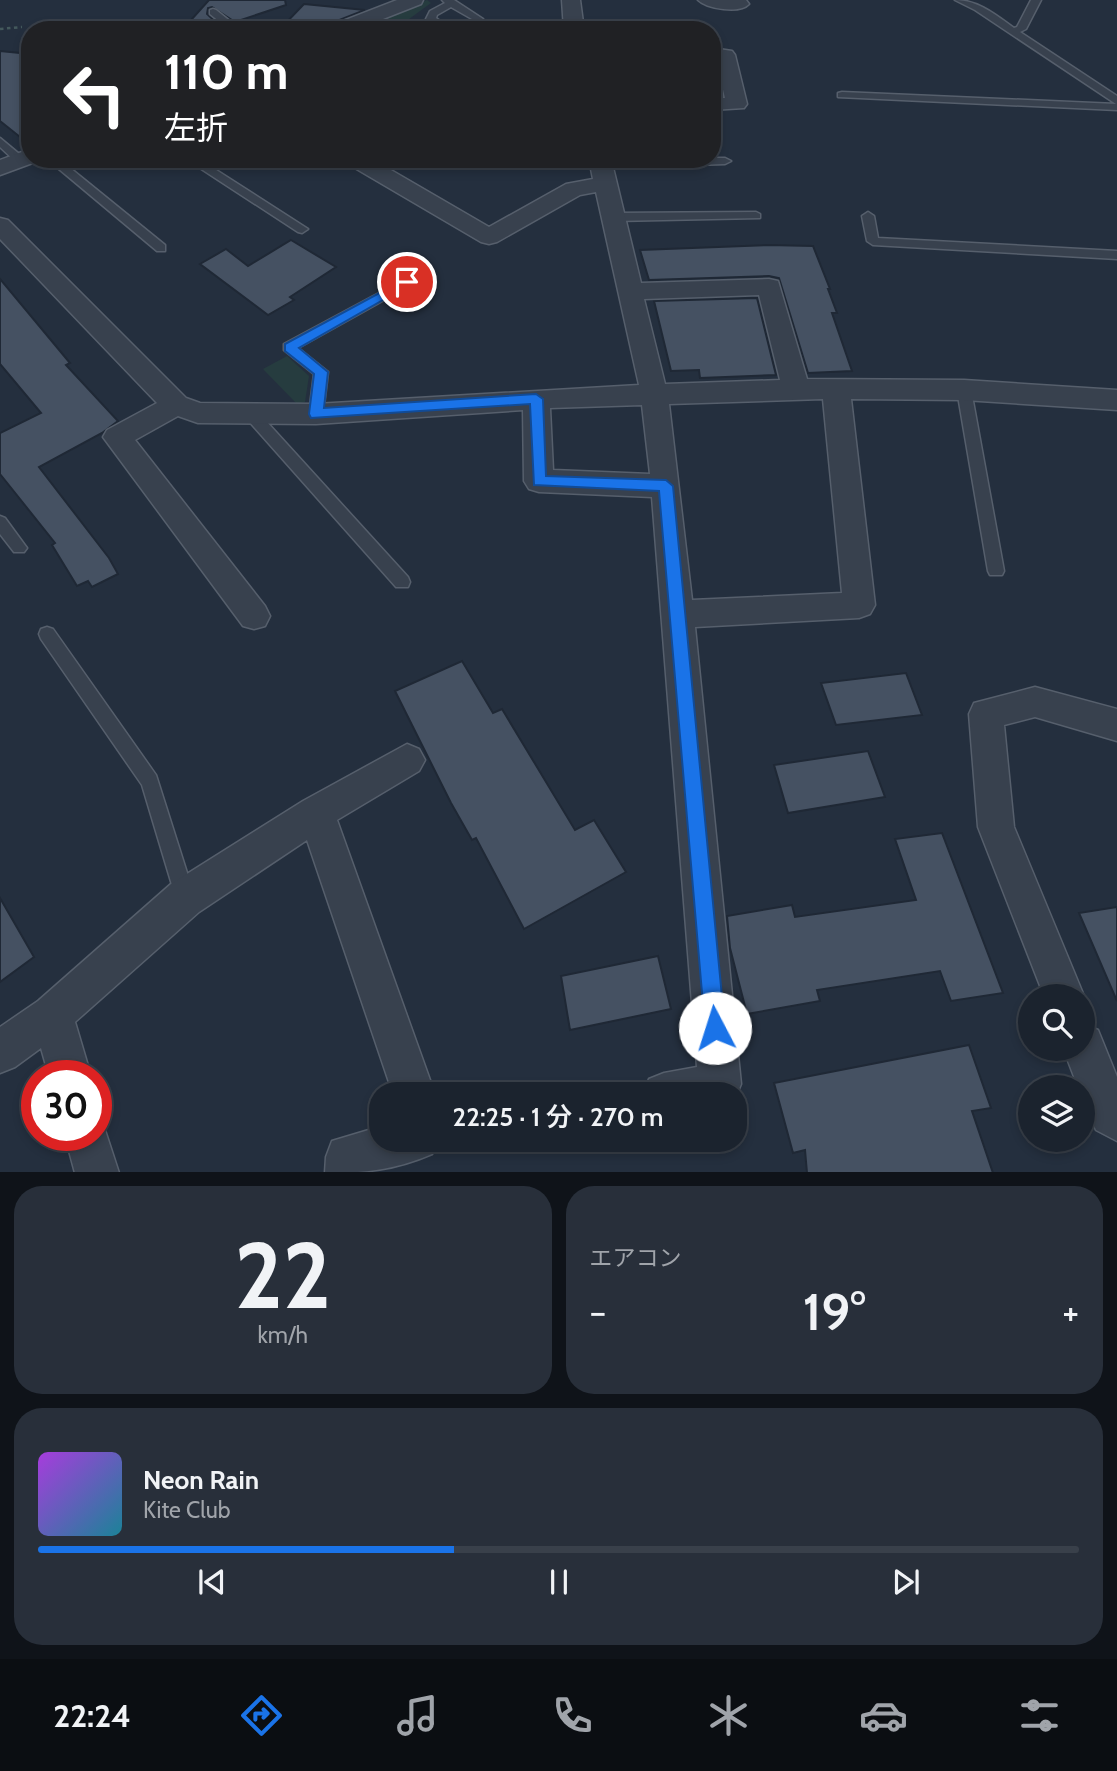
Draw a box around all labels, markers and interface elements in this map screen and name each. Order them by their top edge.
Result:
text: 110 m [164,42,288,101]
icon: left [49,49,140,140]
text: 左折 [164,108,228,147]
pin [377,252,437,312]
icon: arrive [388,263,426,301]
map controls [1018,984,1095,1152]
button: search [1018,984,1095,1061]
position arrow [678,991,752,1065]
speed limit sign: 30 [21,1060,112,1151]
button: layers [1018,1075,1095,1152]
text: 22:25 · 1 分 · 270 m [453,1101,663,1133]
text: 22 [235,1220,331,1331]
text: エアコン [590,1244,682,1272]
text: 19° [803,1280,866,1343]
text: − [590,1288,606,1335]
text: + [1062,1288,1079,1335]
text: km/h [258,1321,308,1349]
text: Neon Rain [143,1464,259,1496]
text: Kite Club [143,1496,230,1524]
icon: previous [193,1563,231,1601]
icon: pause [540,1563,578,1601]
icon: next [887,1563,925,1601]
icon: directions [237,1691,286,1740]
icon: music [393,1691,442,1740]
icon: phone [548,1691,597,1740]
icon: climate [704,1691,753,1740]
icon: car [859,1691,908,1740]
icon: filters [1015,1691,1064,1740]
text: 22:24 [53,1696,131,1735]

